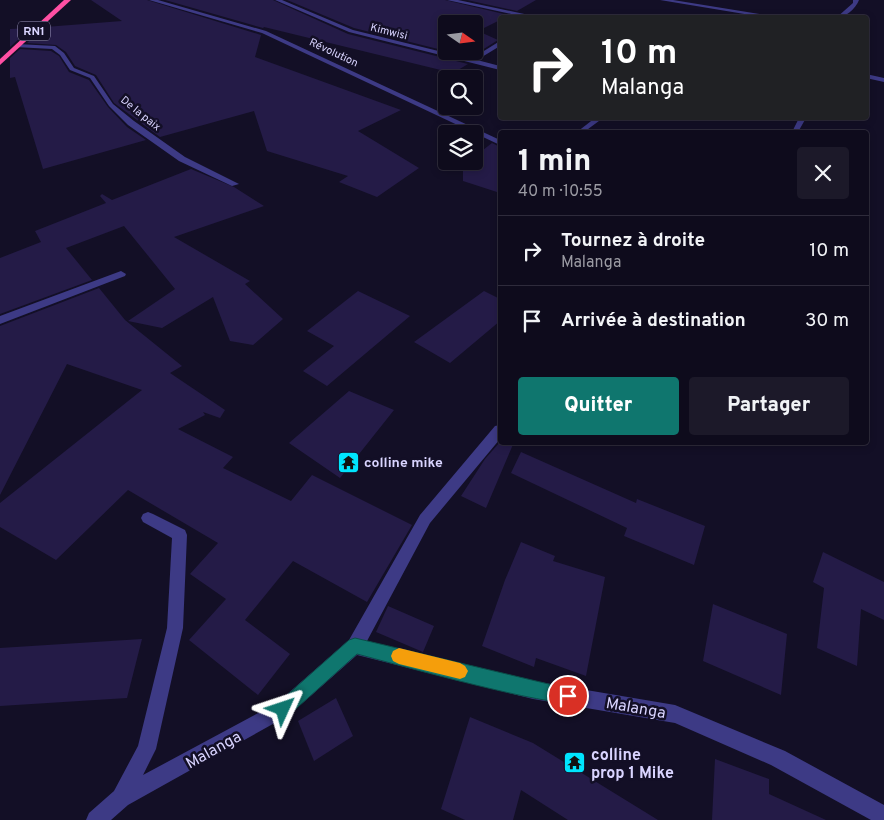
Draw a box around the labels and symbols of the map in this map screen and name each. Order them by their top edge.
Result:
north arrow [438,15,482,60]
street label: Kimwisi [369,21,409,43]
road number: RN1 [18,22,50,40]
street label: Révolution [307,35,360,70]
street label: De la paix [117,93,164,134]
temple icon: colline mike [336,450,360,474]
place label: colline mike [364,455,443,472]
pin [547,675,589,717]
position arrow [256,682,308,734]
street label: Malanga [604,694,667,724]
street label: Malanga [183,727,245,774]
place label: colline prop 1 Mike [591,746,674,784]
temple icon: colline prop 1 Mike [563,751,587,775]

